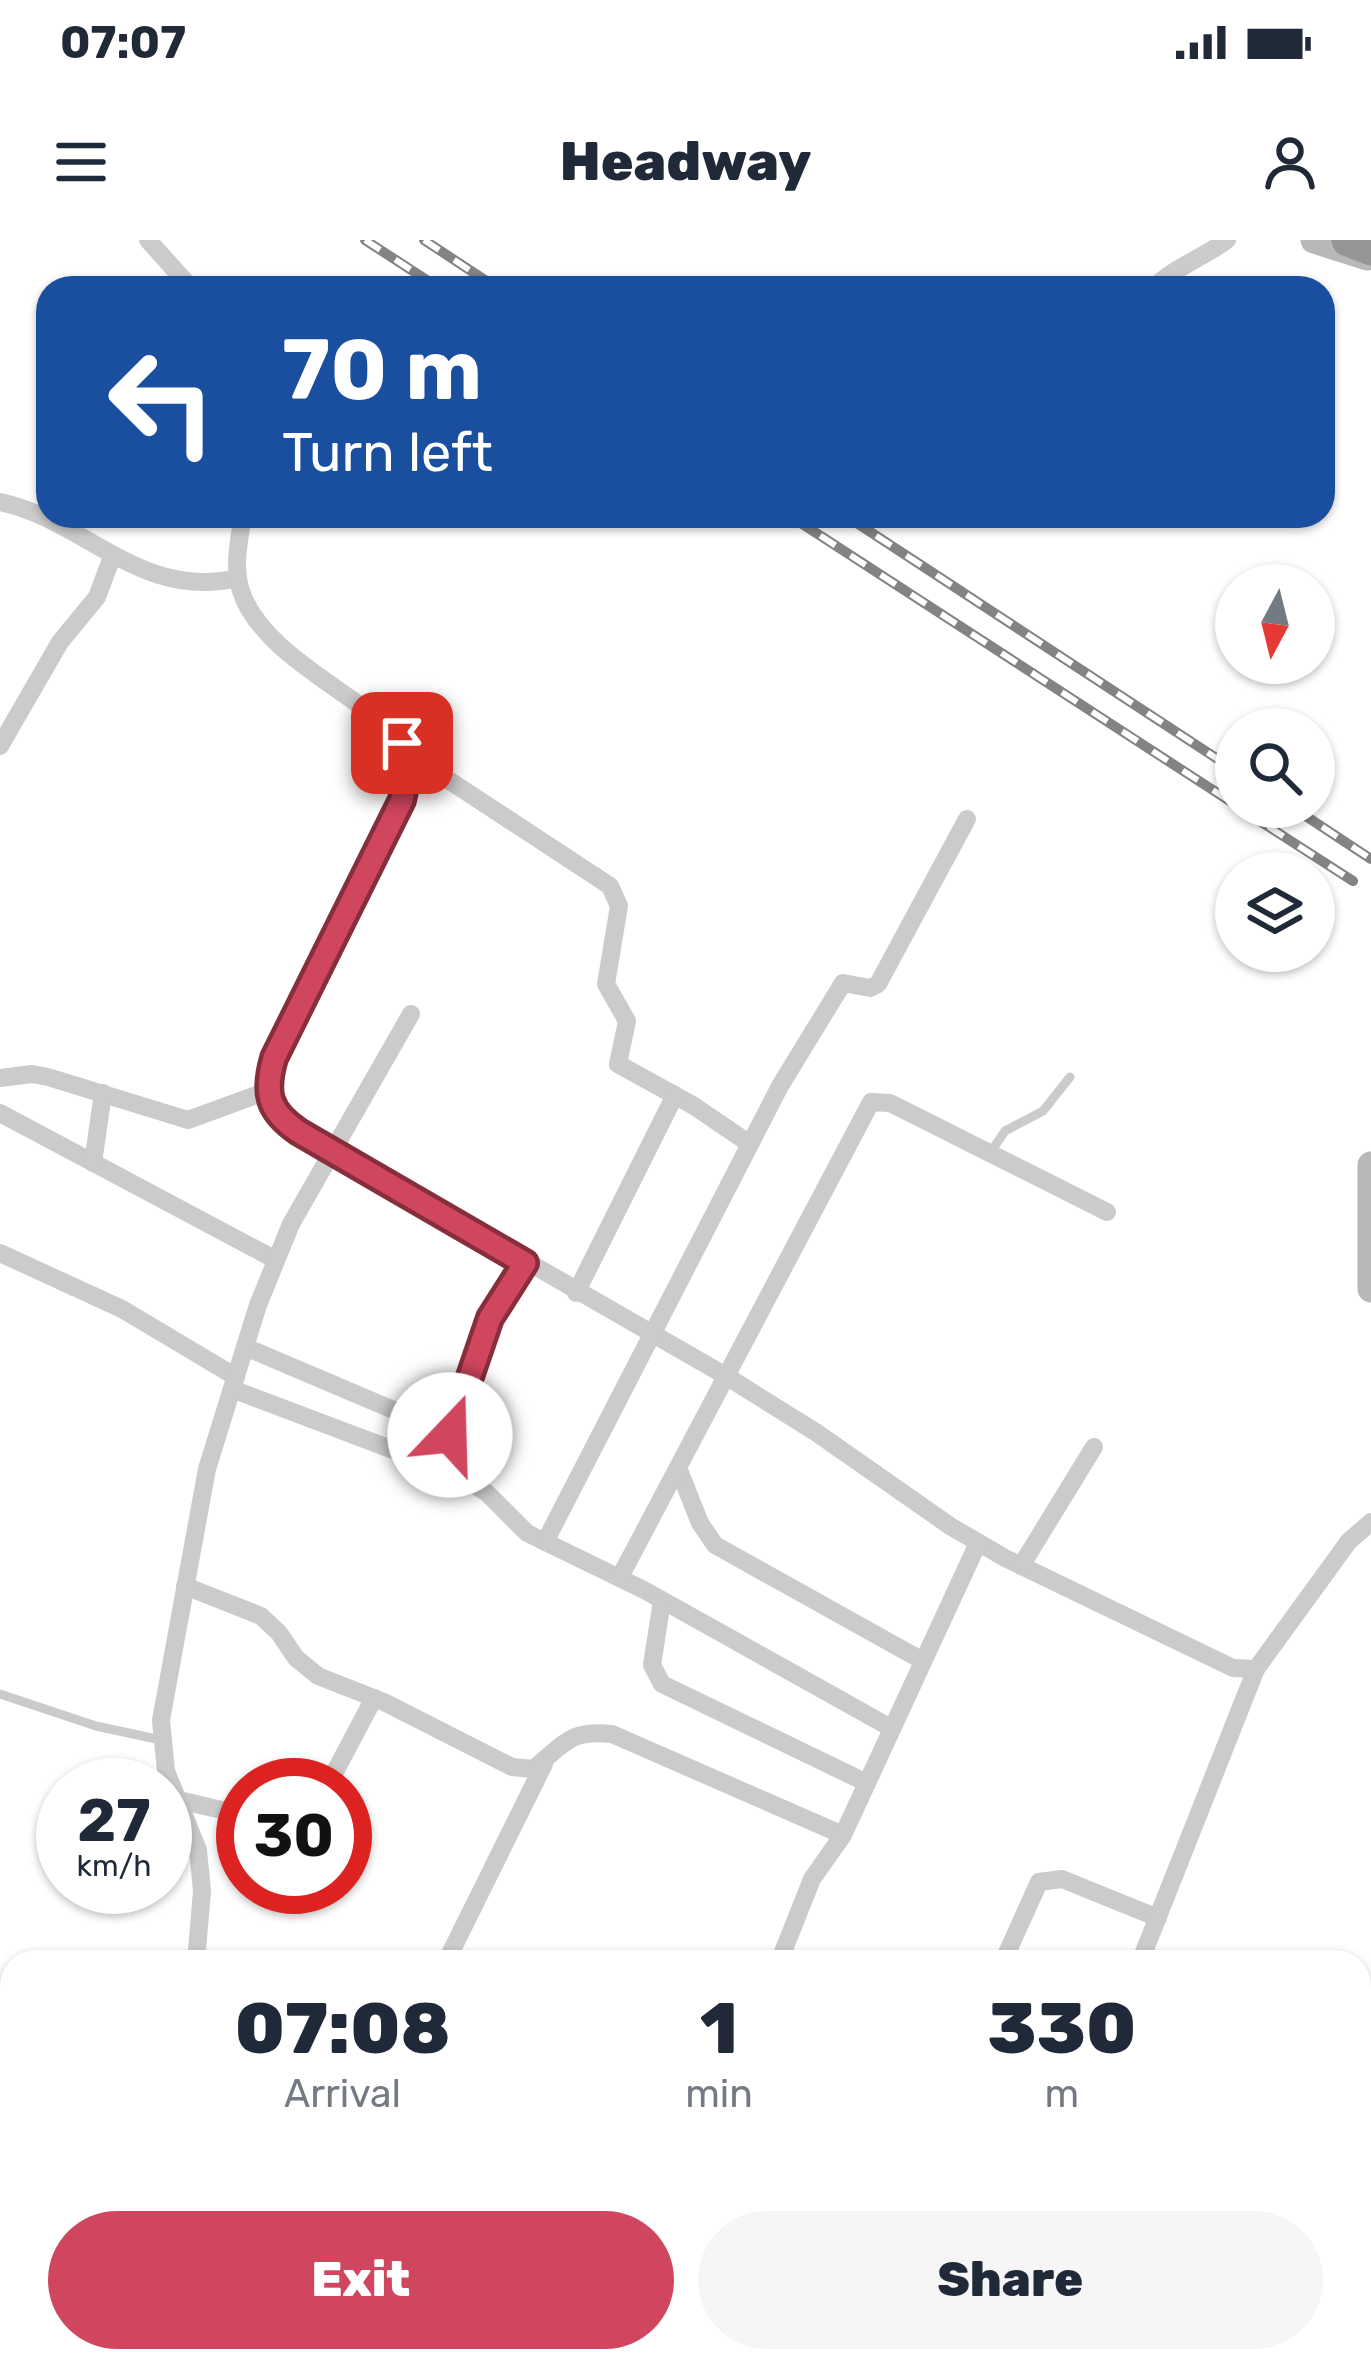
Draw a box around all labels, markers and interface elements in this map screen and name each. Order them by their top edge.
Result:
text: 07:07 [60,16,186,69]
icon: menu [48,129,114,195]
icon: person [1257,129,1323,195]
text: Headway [560,130,811,194]
text: 70 m [282,320,482,420]
icon: left [84,324,240,480]
text: Turn left [282,421,493,485]
north arrow [1215,564,1335,684]
map controls [1215,564,1335,972]
pin [351,692,453,794]
button: search [1215,708,1335,828]
icon: arrive [369,710,435,776]
button: layers [1215,852,1335,972]
position arrow [387,1372,513,1498]
speed limit sign: 30 [216,1758,372,1914]
text: 27 [77,1785,151,1856]
text: km/h [77,1848,151,1884]
text: 07:08 [235,1986,451,2071]
text: 1 [700,1986,738,2071]
text: 330 [988,1986,1136,2071]
text: Arrival [284,2071,401,2117]
text: min [685,2071,753,2117]
text: m [1045,2071,1079,2117]
button: Exit [48,2211,674,2349]
button: Share [698,2211,1323,2349]

